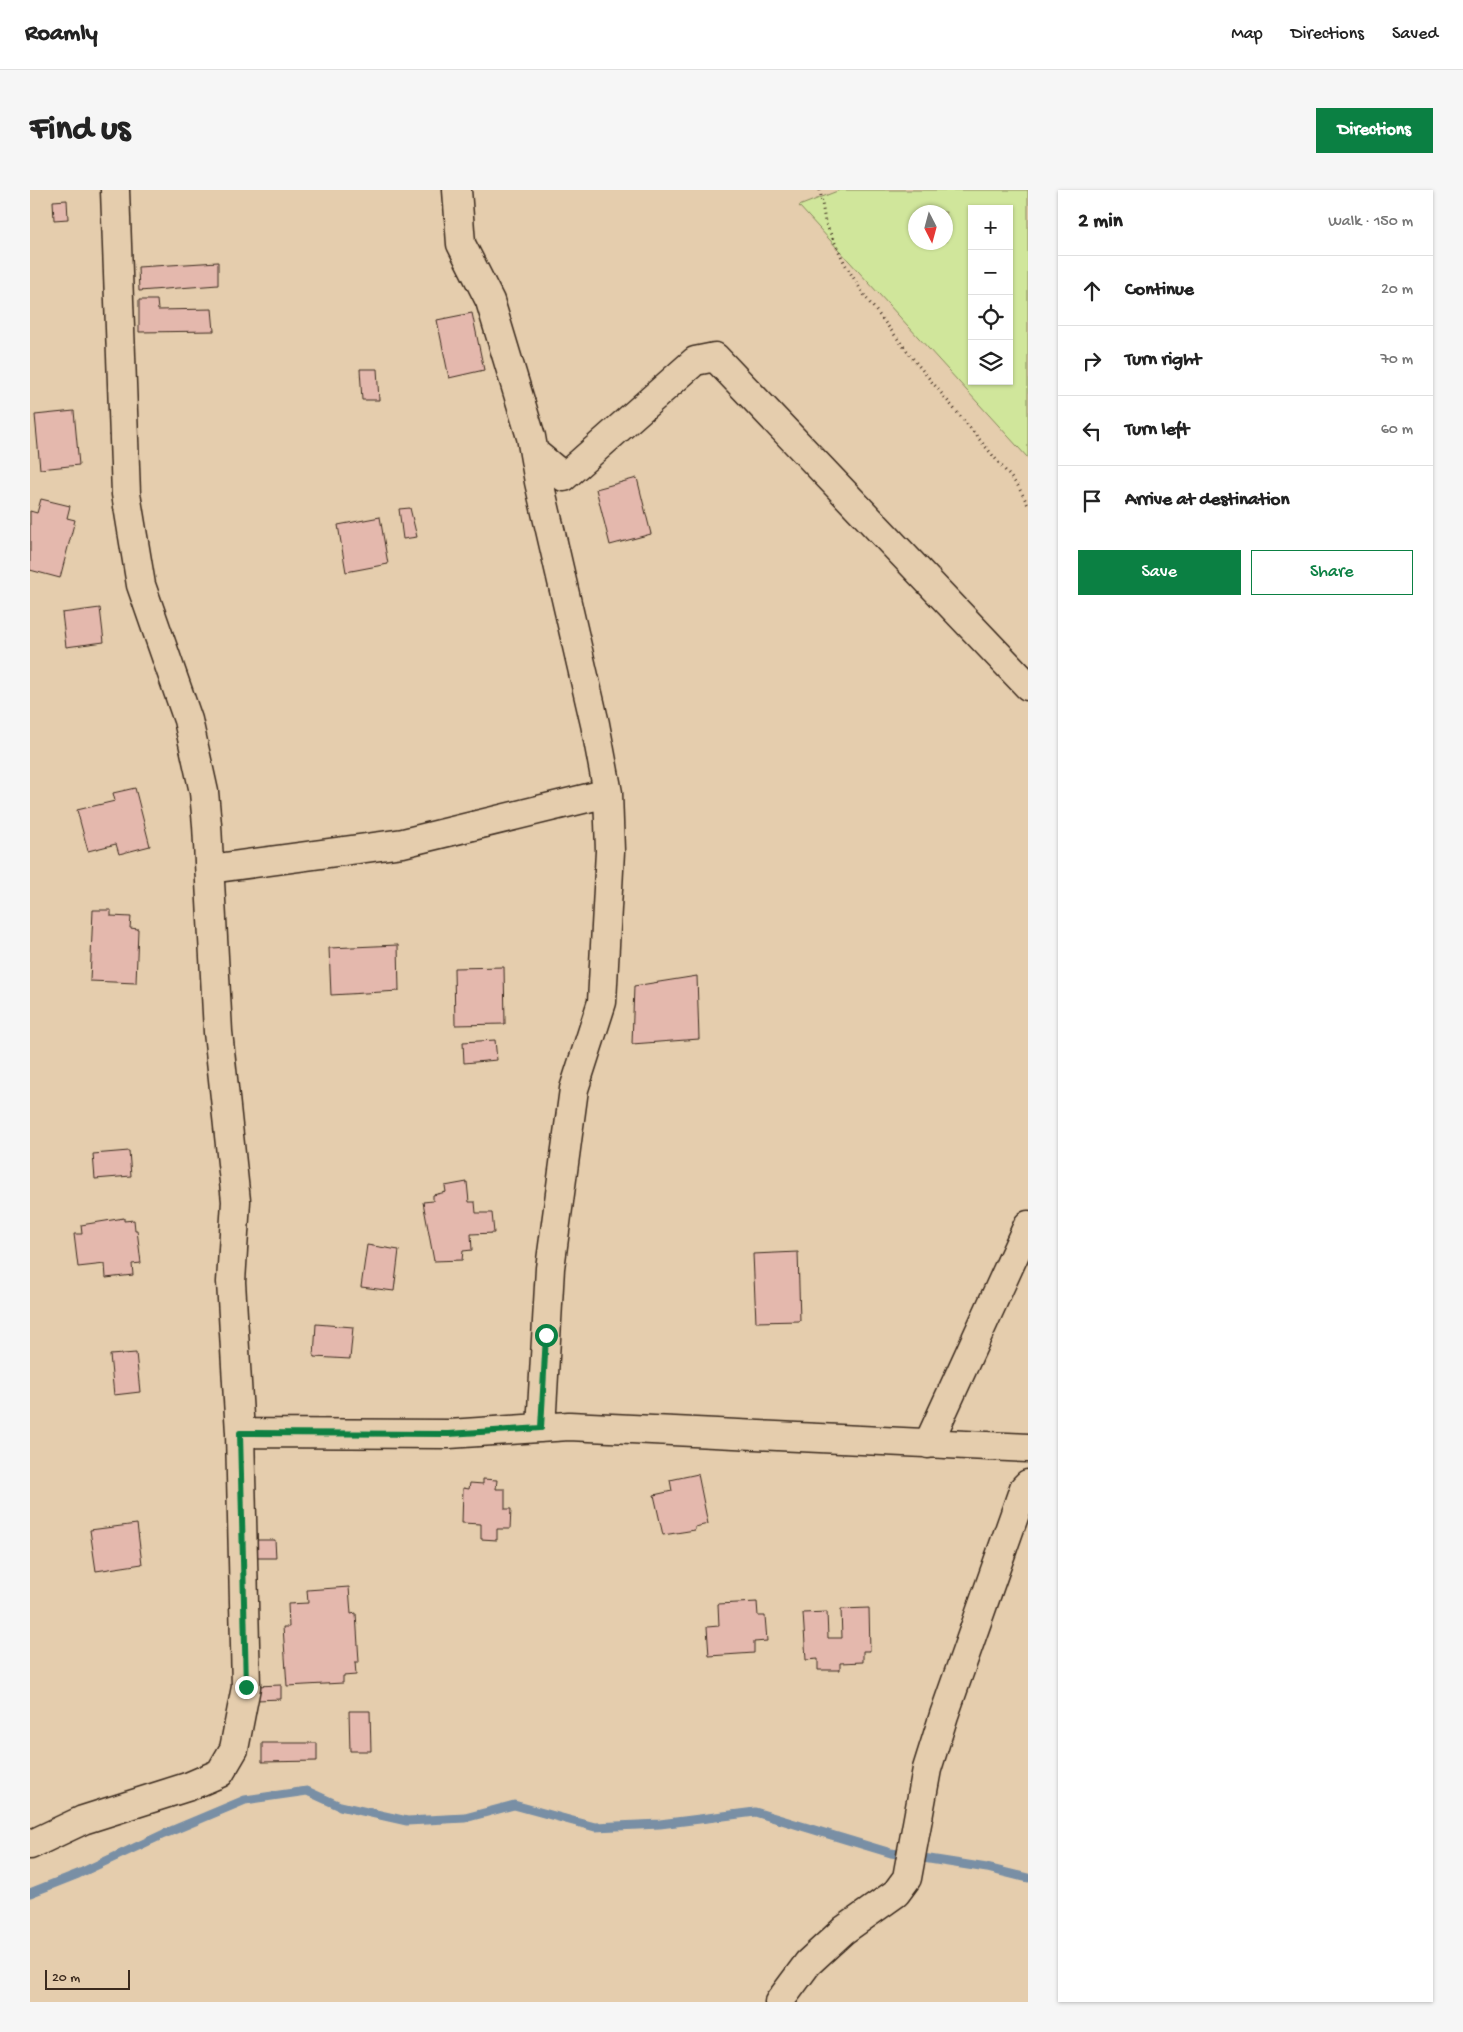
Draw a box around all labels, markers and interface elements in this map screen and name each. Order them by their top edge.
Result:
text: Roamly [25,20,98,49]
text: Map [1231,24,1263,45]
text: Directions [1291,24,1364,45]
text: Saved [1392,24,1438,45]
button: Directions [1316,108,1433,153]
text: Find us [30,110,130,151]
north arrow [908,205,953,250]
map controls [968,205,1013,385]
button: + [968,205,1013,250]
text: 2 min [1078,210,1123,235]
text: Walk · 150 m [1328,213,1413,232]
button: − [968,250,1013,295]
icon: ahead [1078,277,1106,305]
text: Continue [1125,279,1194,302]
text: 20 m [1381,281,1413,300]
button: locate [968,295,1013,340]
button: layers [968,340,1013,385]
icon: right [1078,347,1106,375]
text: Turn right [1125,349,1201,372]
text: 70 m [1380,351,1413,370]
icon: left [1078,417,1106,445]
text: Turn left [1125,419,1189,442]
text: 60 m [1381,421,1413,440]
icon: arrive [1078,487,1106,515]
text: Arrive at destination [1125,489,1289,512]
button: Save [1078,550,1241,595]
button: Share [1251,550,1413,595]
route start [535,1324,558,1347]
route end [235,1676,258,1699]
scale bar [45,1967,130,1990]
text: 20 m [52,1970,80,1987]

